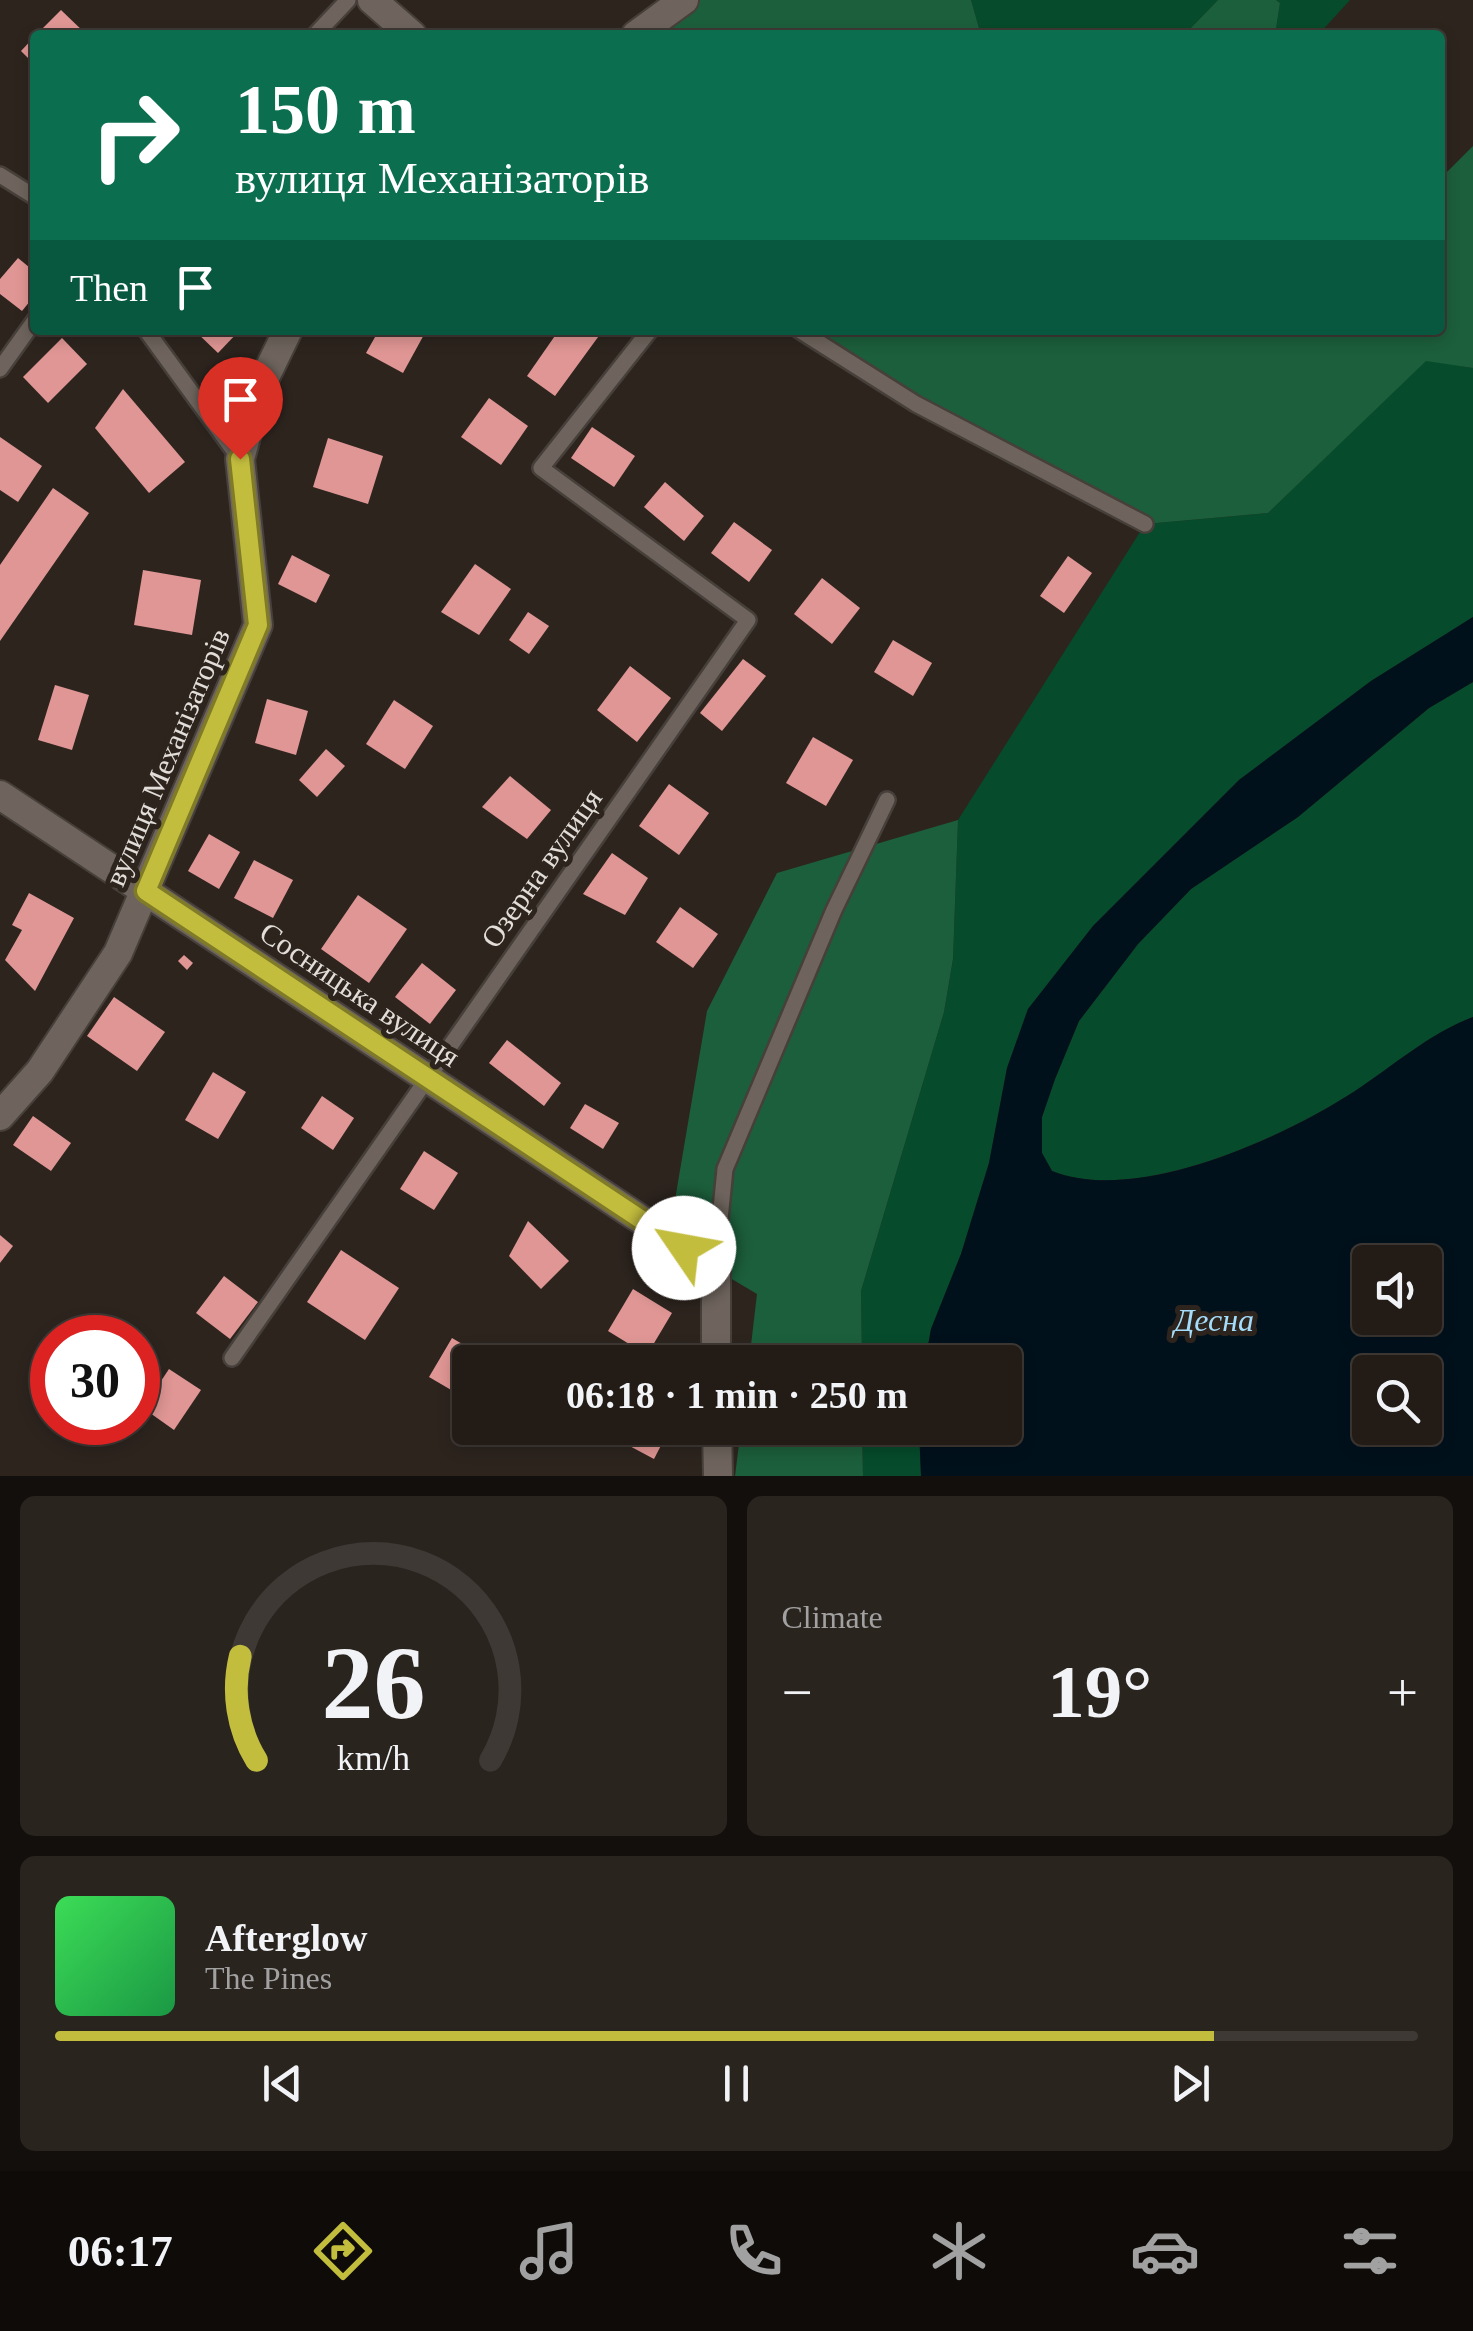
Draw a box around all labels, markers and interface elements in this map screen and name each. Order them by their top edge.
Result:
icon: right [70,70,200,200]
text: 150 m [235,71,416,148]
text: вулиця Механізаторів [235,153,649,203]
icon: arrive [168,260,223,315]
text: Then [70,267,148,309]
pin [198,357,283,460]
icon: arrive [213,372,268,427]
street label: вулиця Механізаторів [98,623,236,891]
street label: Озерна вулиця [474,782,608,954]
street label: Сосницька вулиця [254,915,466,1073]
position arrow [632,1196,736,1300]
map controls [1352,1245,1442,1445]
button: sound [1352,1245,1442,1335]
water label: Десна [1171,1302,1254,1338]
speed limit sign: 30 [30,1315,160,1445]
button: search [1352,1355,1442,1445]
text: 06:18 · 1 min · 250 m [566,1374,908,1416]
text: Climate [782,1599,883,1635]
text: 26 [321,1625,425,1740]
text: 19° [1047,1650,1152,1733]
text: − [782,1662,813,1723]
text: + [1387,1662,1418,1723]
text: km/h [337,1738,410,1778]
text: Afterglow [205,1917,367,1959]
text: The Pines [205,1960,332,1996]
icon: previous [255,2056,310,2111]
icon: pause [709,2056,764,2111]
icon: next [1163,2056,1218,2111]
icon: directions [308,2216,378,2286]
icon: music [514,2216,584,2286]
icon: phone [719,2216,789,2286]
icon: climate [924,2216,994,2286]
icon: car [1130,2216,1200,2286]
icon: filters [1335,2216,1405,2286]
text: 06:17 [68,2226,173,2276]

